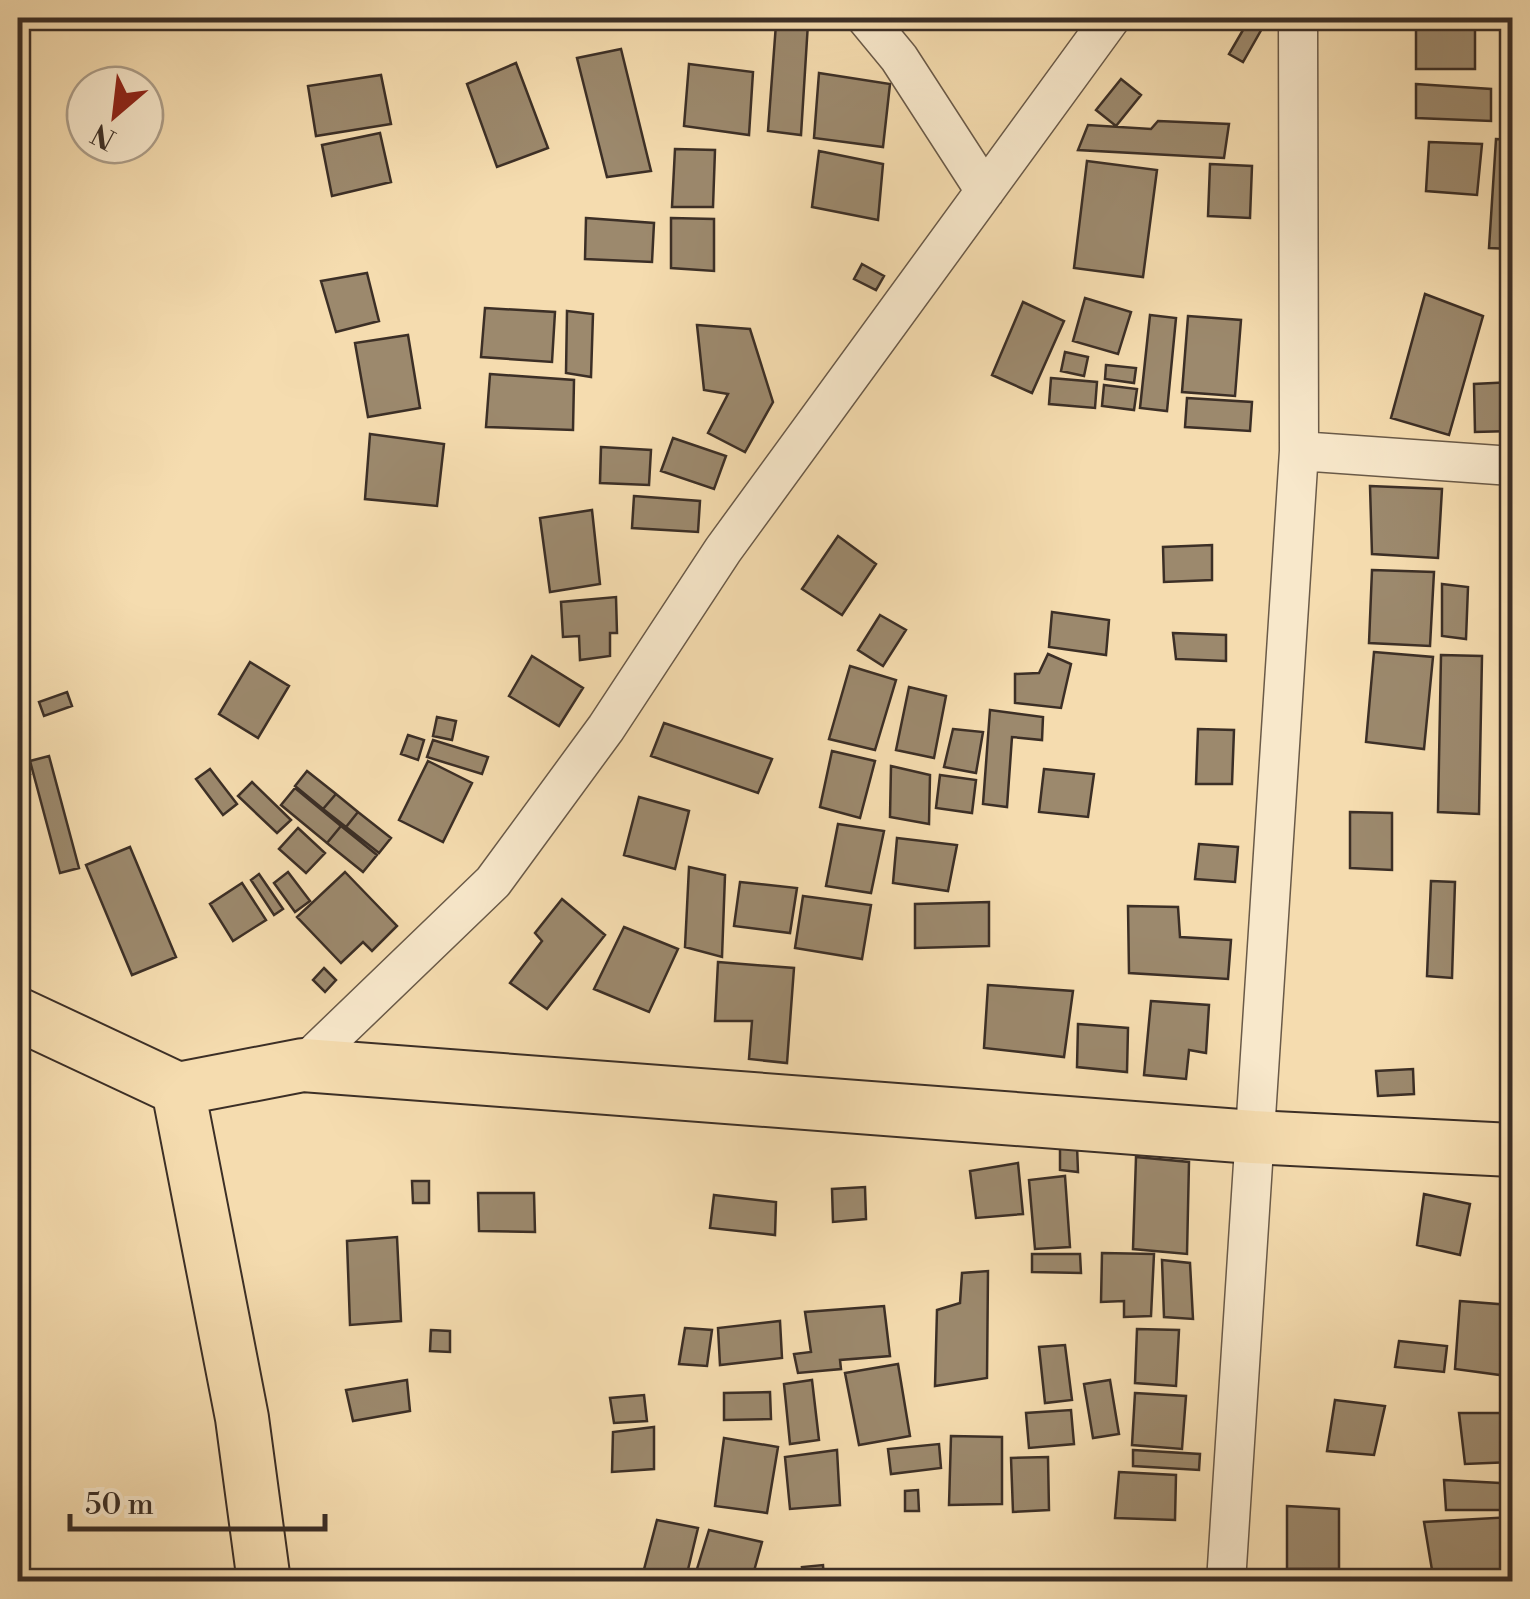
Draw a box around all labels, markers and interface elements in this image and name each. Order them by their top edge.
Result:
north arrow [65,65,165,165]
text: N [86,115,122,156]
scale bar [70,1469,325,1531]
text: 50 m [85,1486,154,1524]

